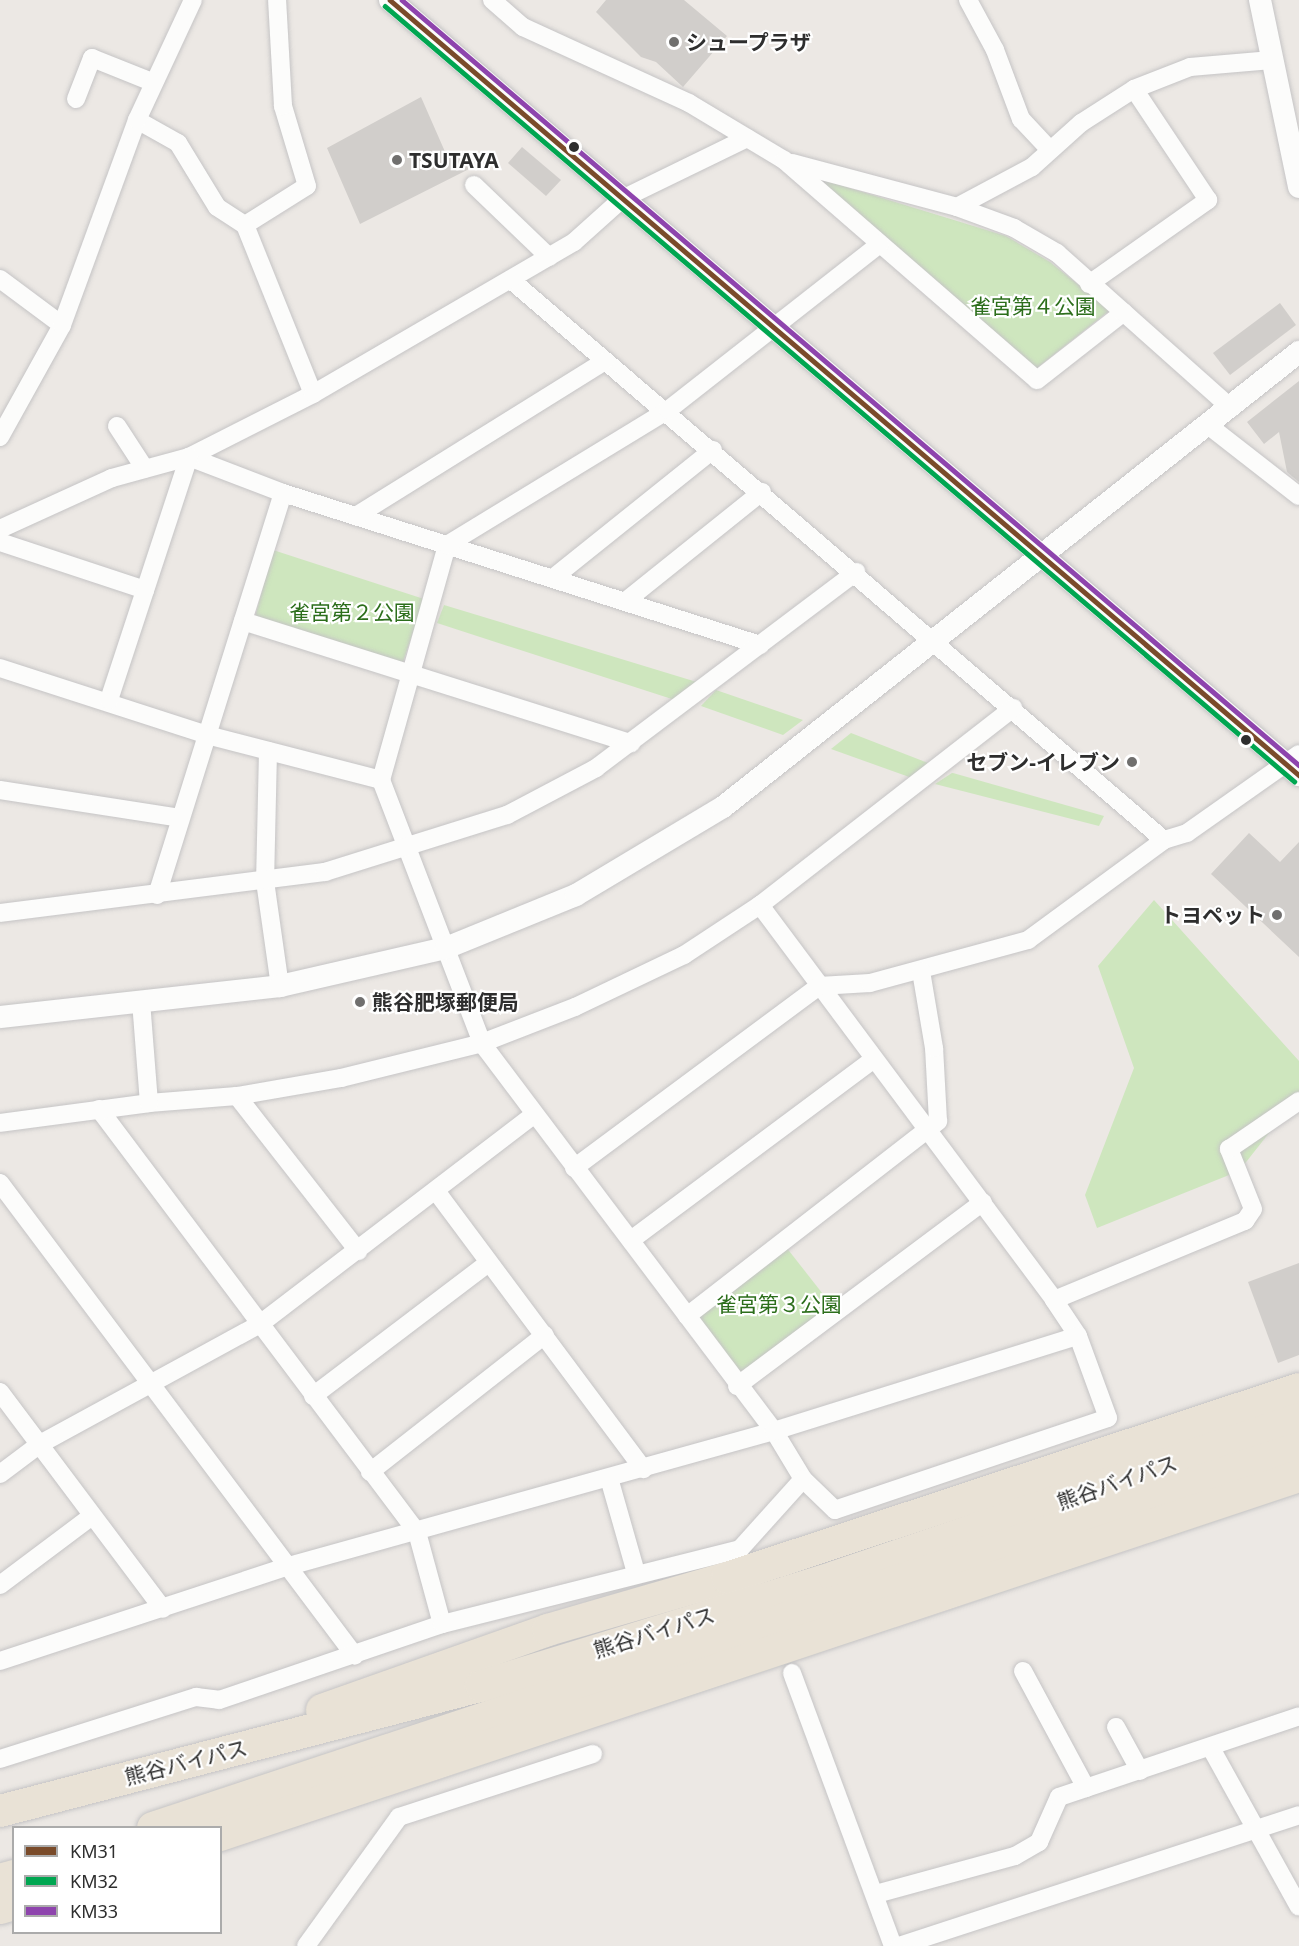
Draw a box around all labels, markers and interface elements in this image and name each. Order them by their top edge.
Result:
place label: シュープラザ [686,29,812,55]
marker: シュープラザ [667,35,681,49]
unlabelled marker [568,141,580,153]
place label: TSUTAYA [409,147,499,173]
marker: TSUTAYA [390,153,404,167]
park label: 雀宮第４公園 [970,293,1096,319]
park label: 雀宮第２公園 [289,599,415,625]
unlabelled marker [1240,734,1252,746]
place label: セブン-イレブン [966,749,1120,775]
marker: セブン-イレブン [1125,755,1139,769]
place label: トヨペット [1160,902,1265,928]
marker: トヨペット [1270,908,1284,922]
place label: 熊谷肥塚郵便局 [372,989,519,1015]
marker: 熊谷肥塚郵便局 [353,995,367,1009]
park label: 雀宮第３公園 [716,1291,842,1317]
street label: 熊谷バイパス [1053,1450,1181,1514]
street label: 熊谷バイパス [590,1602,718,1662]
street label: 熊谷バイパス [122,1735,250,1789]
legend [12,1826,222,1934]
text: KM31 [70,1839,118,1863]
text: KM32 [70,1869,118,1893]
text: KM33 [70,1899,118,1923]

